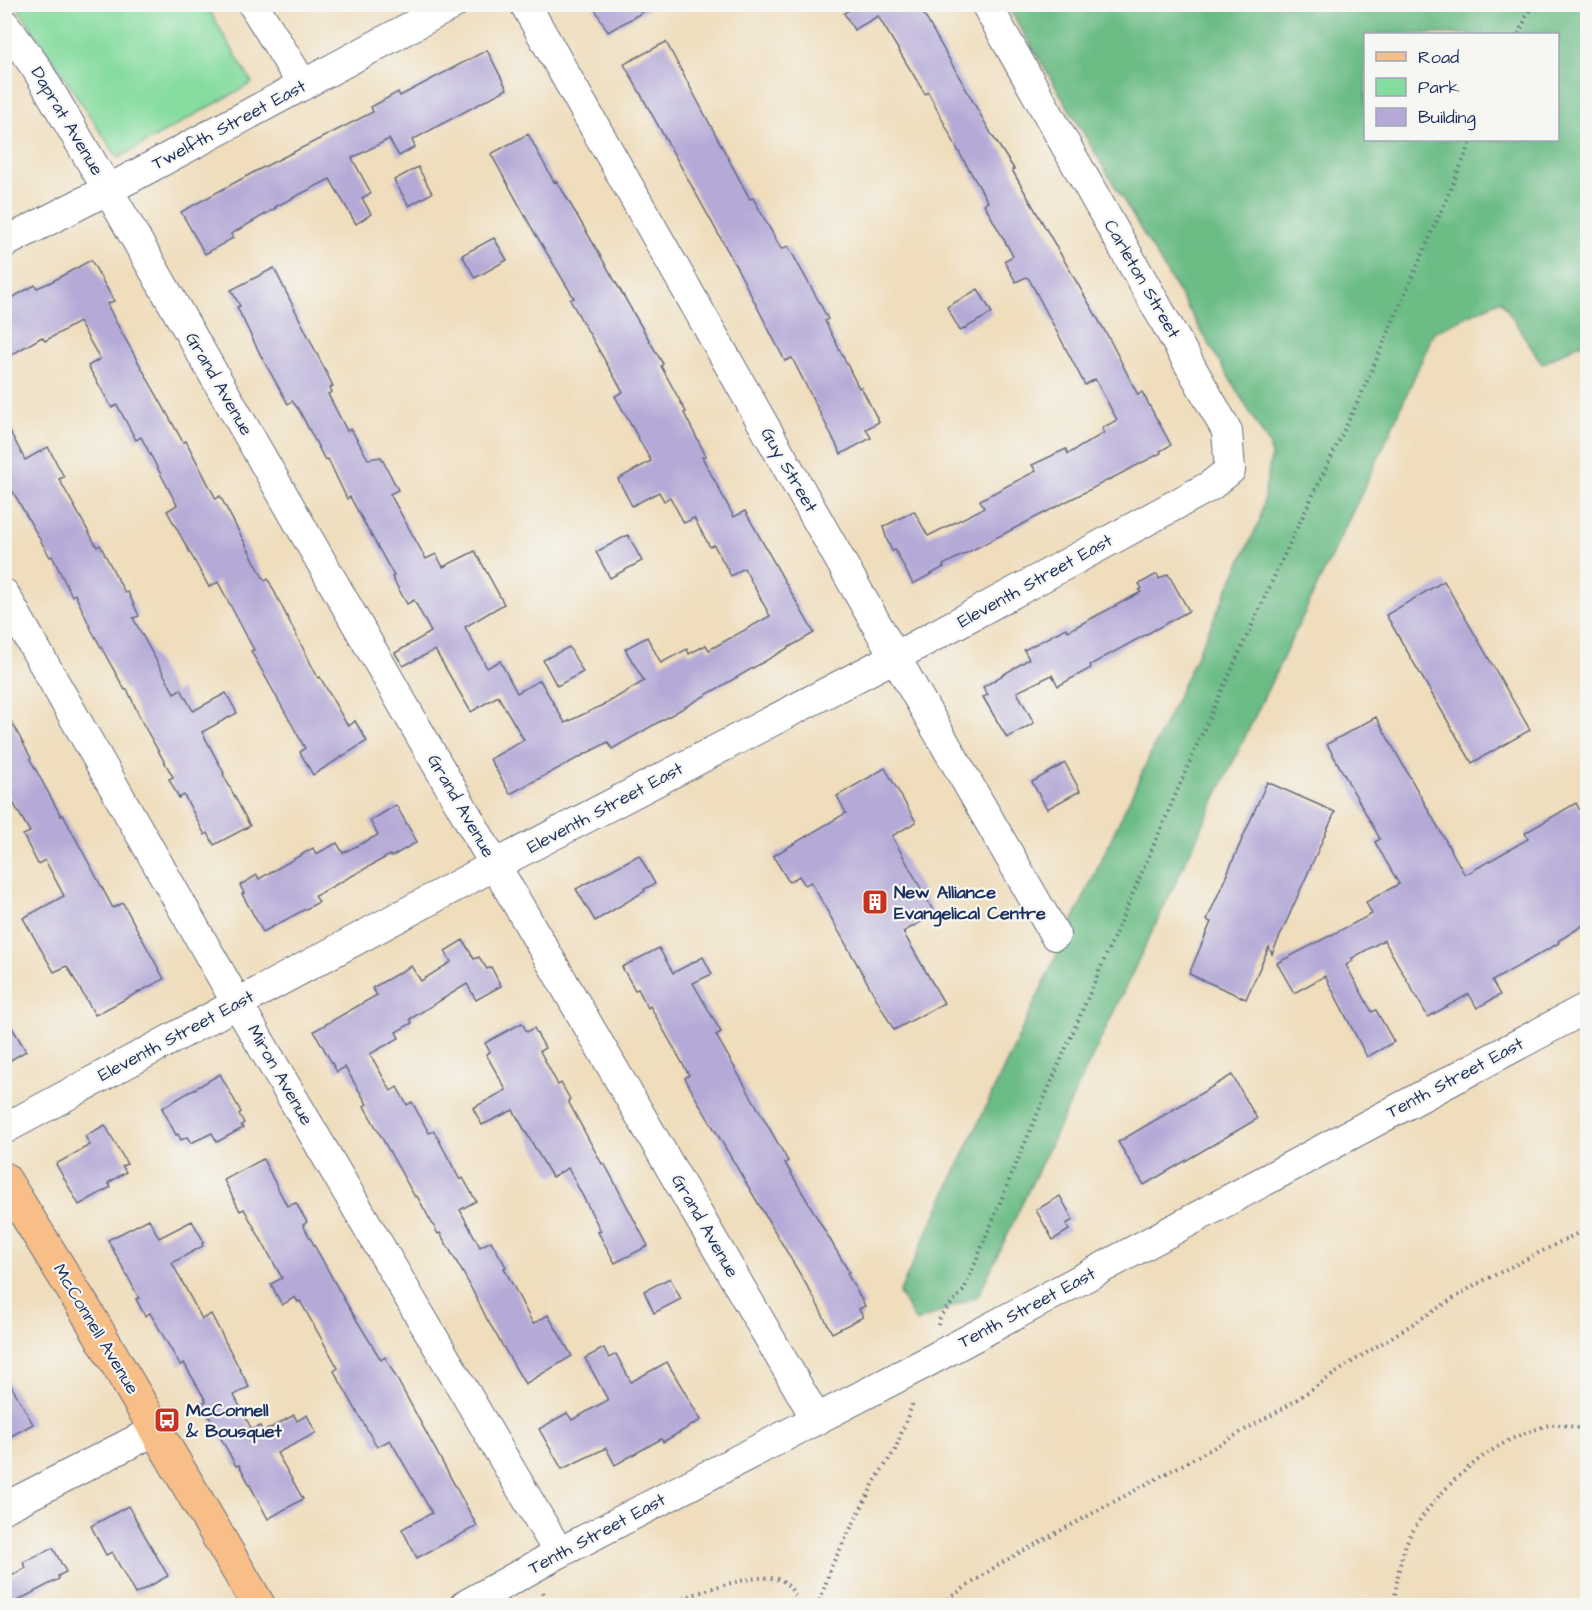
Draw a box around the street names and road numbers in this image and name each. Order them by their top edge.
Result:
street label: Daprat Avenue [25,62,110,180]
street label: Twelfth Street East [148,73,311,176]
street label: Carleton Street [1098,215,1187,344]
street label: Grand Avenue [179,328,259,440]
street label: Guy Street [754,423,824,518]
street label: Eleventh Street East [953,528,1118,634]
street label: Grand Avenue [421,750,501,862]
street label: Eleventh Street East [523,756,688,860]
street label: Eleventh Street East [94,984,259,1088]
street label: Miron Avenue [241,1020,319,1130]
street label: Tenth Street East [1382,1031,1529,1125]
street label: Grand Avenue [665,1170,745,1282]
street label: McConnell Avenue [47,1259,145,1399]
street label: Tenth Street East [954,1261,1101,1355]
street label: Tenth Street East [524,1487,671,1581]

